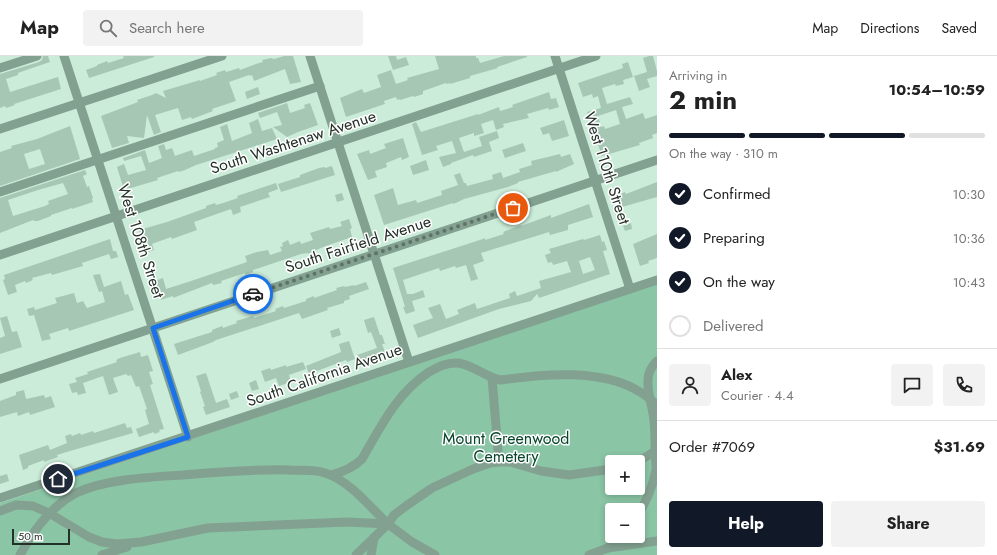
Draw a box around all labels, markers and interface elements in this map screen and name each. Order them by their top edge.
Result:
search box [83,10,363,46]
text: Map [20,14,59,41]
icon: search [97,17,119,39]
text: Search here [129,17,205,39]
text: Map [812,18,838,38]
text: Directions [860,18,920,38]
text: Saved [942,18,977,38]
text: Arriving in [669,66,727,85]
text: 10:54–10:59 [889,79,985,101]
text: 2 min [669,81,737,119]
street label: South Washtenaw Avenue [207,104,379,180]
street label: West 110th Street [578,109,636,227]
text: On the way · 310 m [669,144,778,163]
street label: West 108th Street [112,181,170,301]
icon: check [669,183,691,205]
text: Confirmed [703,183,771,205]
text: 10:30 [953,185,985,204]
pin [496,191,530,225]
icon: bag [502,197,524,219]
street label: South Fairfield Avenue [282,210,434,278]
icon: check [669,227,691,249]
text: Preparing [703,227,765,249]
text: 10:36 [953,229,985,248]
icon: check [669,271,691,293]
text: On the way [703,271,775,293]
text: 10:43 [953,273,985,292]
courier [233,274,273,314]
icon: car [242,283,264,305]
text: Delivered [703,315,764,337]
street label: South California Avenue [243,338,405,412]
button: person [669,364,711,406]
text: Alex [721,364,752,386]
button: chat [891,364,933,406]
button: phone [943,364,985,406]
text: Courier · 4.4 [721,386,794,405]
park label: Mount Greenwood Cemetery [443,427,569,468]
text: Order #7069 [669,436,755,458]
text: $31.69 [934,436,985,458]
map controls [605,455,645,543]
button: + [605,455,645,495]
pin [41,462,75,496]
icon: home [47,468,69,490]
button: Help [669,501,823,547]
button: Share [831,501,985,547]
button: − [605,503,645,543]
scale bar [12,527,70,546]
text: 50 m [18,528,43,544]

